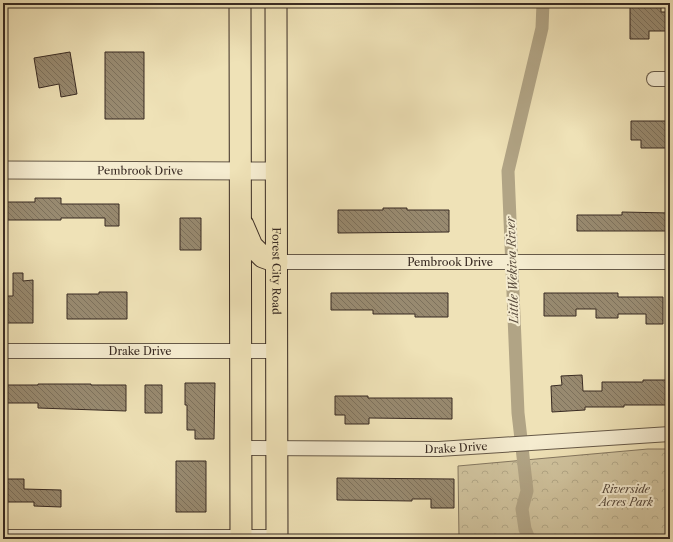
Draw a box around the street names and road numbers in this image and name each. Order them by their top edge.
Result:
street label: Pembrook Drive [97,163,183,178]
street label: Forest City Road [269,227,284,315]
street label: Pembrook Drive [407,255,493,269]
street label: Drake Drive [109,344,172,358]
street label: Drake Drive [424,439,488,456]

